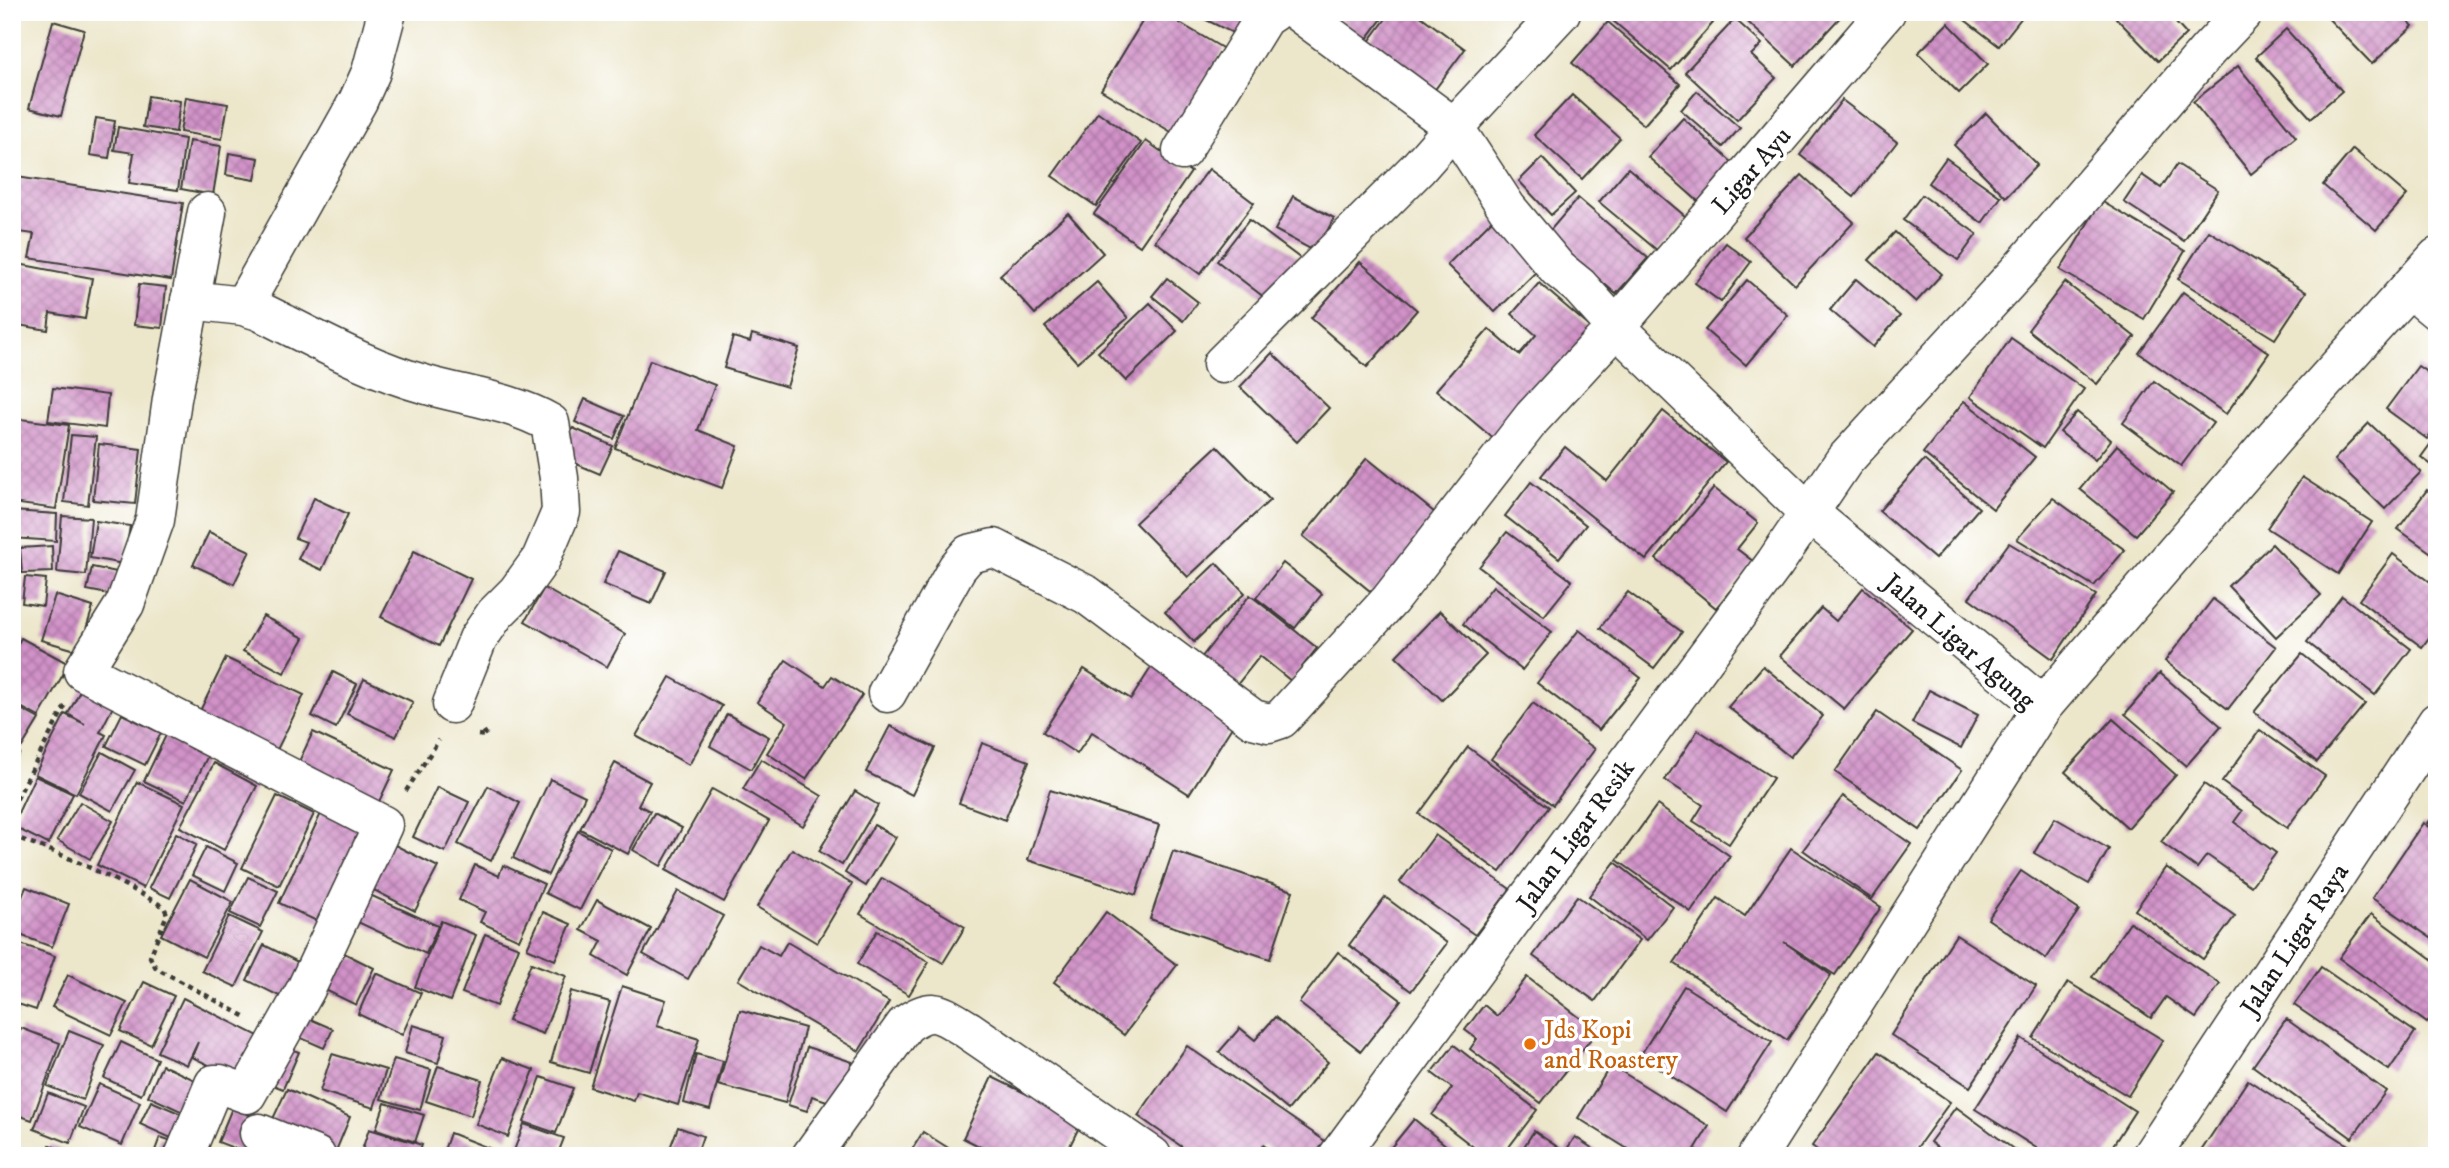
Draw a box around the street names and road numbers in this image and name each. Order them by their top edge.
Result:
street label: Ligar Ayu [1705,120,1799,222]
street label: Jalan Ligar Agung [1874,566,2042,718]
street label: Jalan Ligar Resik [1509,753,1642,920]
street label: Jalan Ligar Raya [2233,857,2357,1024]

